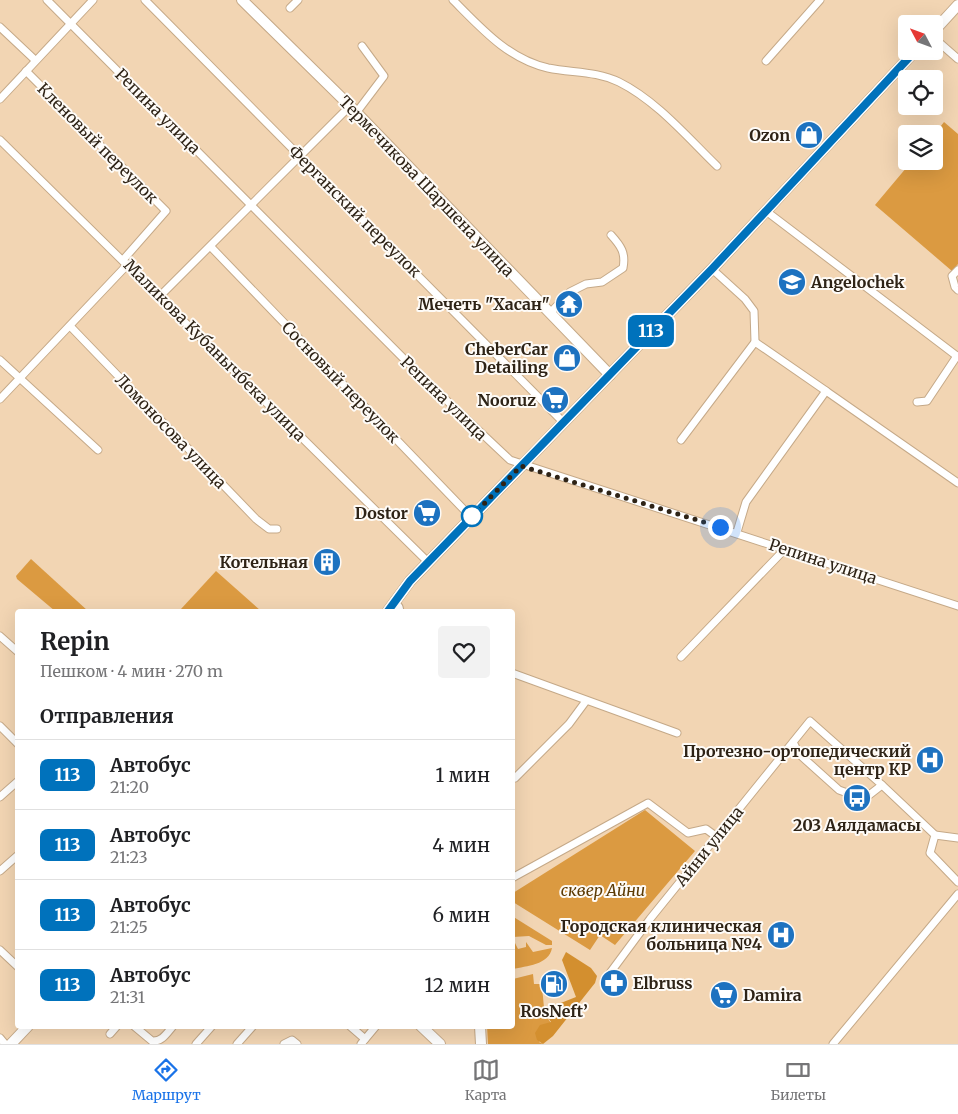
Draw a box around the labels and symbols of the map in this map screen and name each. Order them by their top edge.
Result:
north arrow [898,15,942,60]
street label: Репина улица [111,64,205,158]
street label: Кленовый переулок [33,78,163,208]
street label: Термечикова Шаршена улица [335,91,519,281]
shop icon: Ozon [794,120,824,150]
place label: Ozon [749,125,790,145]
street label: Ферганский переулок [285,141,425,281]
street label: Маликова Кубанычбека улица [120,255,310,445]
school or university icon: Angelochek [777,267,807,297]
place label: Angelochek [810,272,905,292]
temple icon: Мечеть "Хасан" [554,289,584,319]
place label: Мечеть "Хасан" [418,294,550,314]
line badge: 113 [622,315,680,347]
street label: Сосновый переулок [278,317,404,447]
place label: CheberCar Detailing [465,339,549,377]
shop icon: CheberCar Detailing [552,343,582,373]
street label: Репина улица [397,352,492,445]
street label: Ломоносова улица [111,370,231,493]
supermarket icon: Nooruz [540,385,570,415]
place label: Nooruz [478,390,536,410]
supermarket icon: Dostor [412,498,442,528]
place label: Dostor [355,503,409,523]
unlabelled marker [461,505,483,527]
your location [708,515,733,540]
street label: Репина улица [766,534,880,588]
building icon: Котельная [312,547,342,577]
place label: Котельная [219,552,308,572]
place label: Протезно-ортопедический центр КР [683,741,911,779]
hospital icon: Протезно-ортопедический центр КР [915,745,945,775]
bus stop icon: 203 Аялдамасы [842,783,872,813]
street label: Айни улица [670,802,748,891]
place label: 203 Аялдамасы [793,815,921,835]
park label: сквер Айни [561,880,645,900]
place label: Городская клиническая больница №4 [560,916,762,954]
hospital icon: Городская клиническая больница №4 [766,920,796,950]
pharmacy icon: Elbruss [599,968,629,998]
fuel station icon: RosNeft’ [539,969,569,999]
place label: Elbruss [633,973,693,993]
supermarket icon: Damira [709,980,739,1010]
place label: Damira [743,985,802,1005]
place label: RosNeft’ [520,1001,588,1021]

